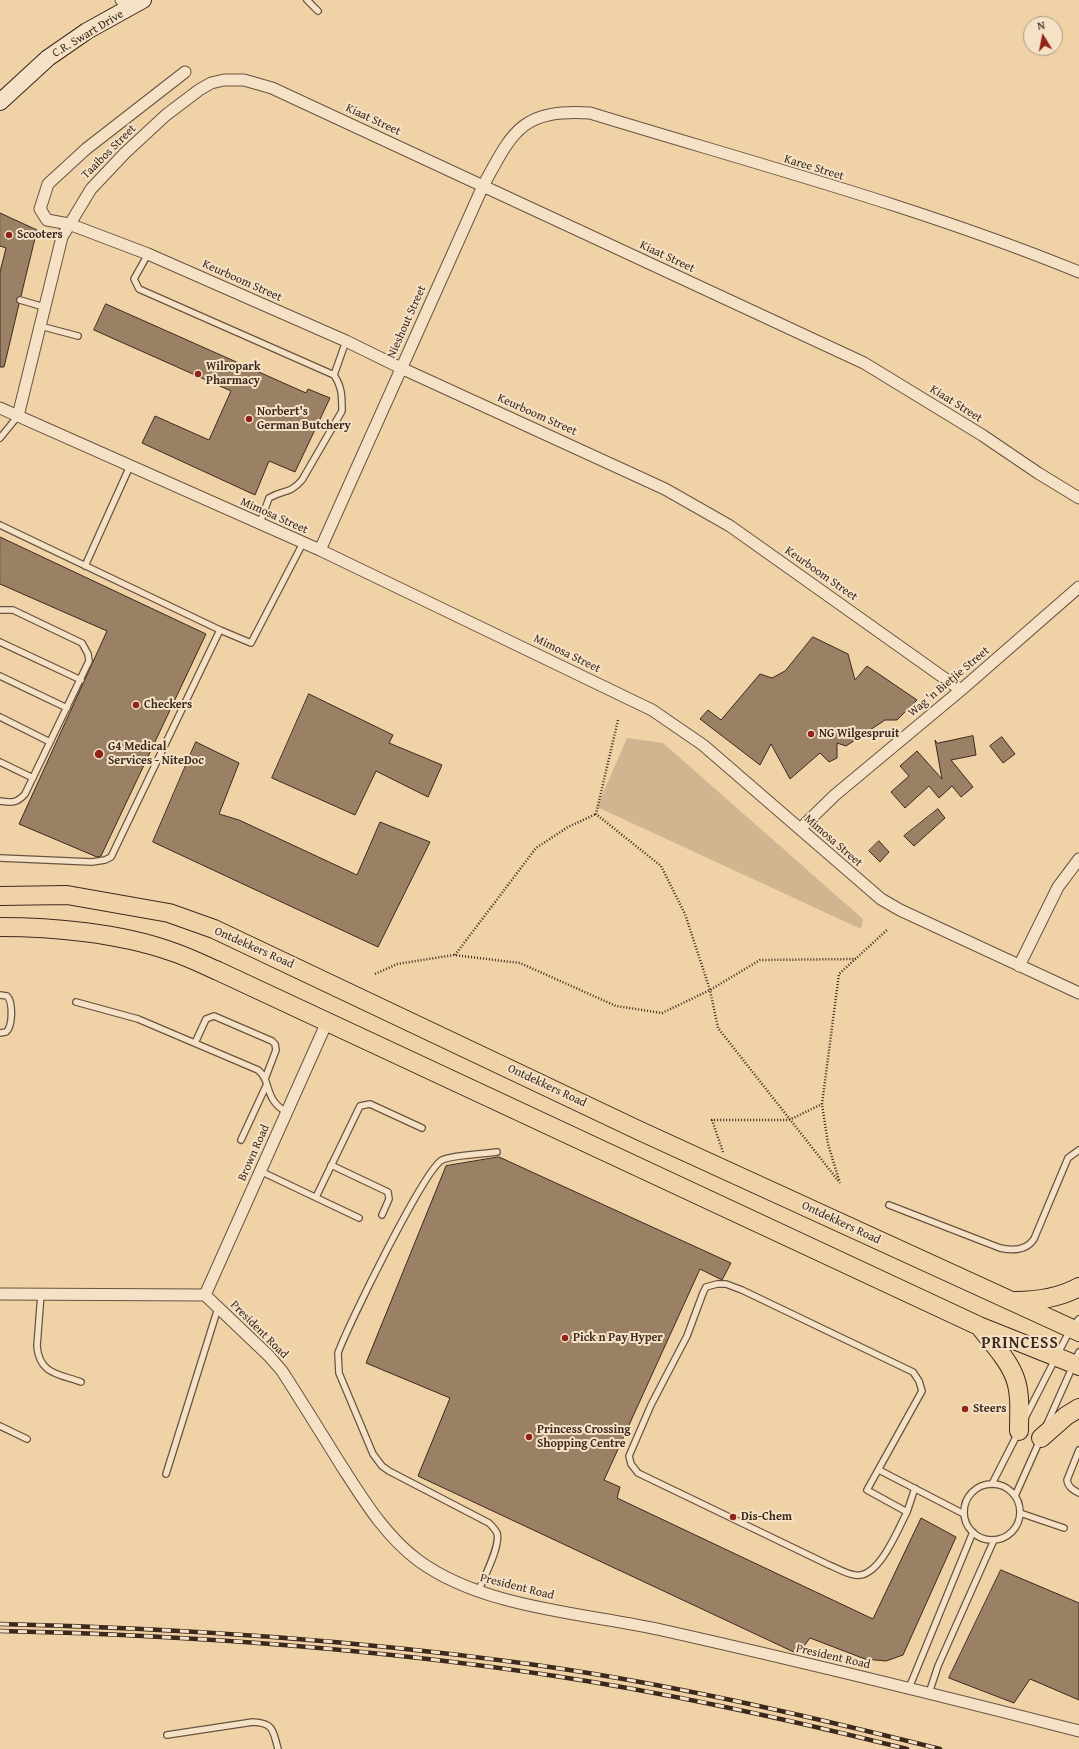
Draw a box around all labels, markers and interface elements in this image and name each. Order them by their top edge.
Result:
street label: C.R. Swart Drive [50,7,126,61]
north arrow [1023,16,1063,56]
text: N [1036,17,1046,34]
street label: Kiaat Street [343,101,403,139]
street label: Taaibos Street [79,122,139,182]
street label: Karee Street [782,152,846,184]
place label: Scooters [17,228,63,242]
marker: Scooters [4,230,14,240]
street label: Kiaat Street [637,238,697,276]
street label: Keurboom Street [200,257,284,305]
street label: Nieshout Street [385,283,429,361]
place label: Wilropark Pharmacy [206,360,261,388]
marker: Wilropark Pharmacy [193,369,203,379]
street label: Kiaat Street [927,382,985,426]
street label: Keurboom Street [495,391,579,439]
place label: Norbert's German Butchery [257,405,351,433]
marker: Norbert's German Butchery [244,414,254,424]
street label: Mimosa Street [238,495,310,537]
street label: Keurboom Street [782,544,860,604]
street label: Mimosa Street [531,632,603,676]
street label: Wag 'n Bietjie Street [905,644,993,720]
place label: Checkers [144,698,192,712]
marker: Checkers [131,700,141,710]
place label: NG Wilgespruit [819,727,899,741]
marker: NG Wilgespruit [806,729,816,739]
place label: G4 Medical Services - NiteDoc [108,740,204,768]
marker: G4 Medical Services - NiteDoc [93,748,105,760]
street label: Mimosa Street [801,812,865,870]
street label: Ontdekkers Road [212,924,296,972]
street label: Ontdekkers Road [505,1061,589,1111]
street label: Brown Road [235,1122,273,1184]
street label: Ontdekkers Road [799,1198,883,1248]
street label: President Road [227,1298,291,1362]
place label: Pick n Pay Hyper [573,1331,663,1345]
marker: Pick n Pay Hyper [560,1333,570,1343]
district label: PRINCESS [981,1334,1059,1354]
place label: Steers [973,1402,1006,1416]
marker: Steers [960,1404,970,1414]
place label: Princess Crossing Shopping Centre [537,1423,631,1451]
marker: Princess Crossing Shopping Centre [524,1432,534,1442]
place label: Dis-Chem [741,1510,792,1524]
marker: Dis-Chem [728,1512,738,1522]
street label: President Road [479,1571,555,1603]
street label: President Road [794,1641,872,1673]

